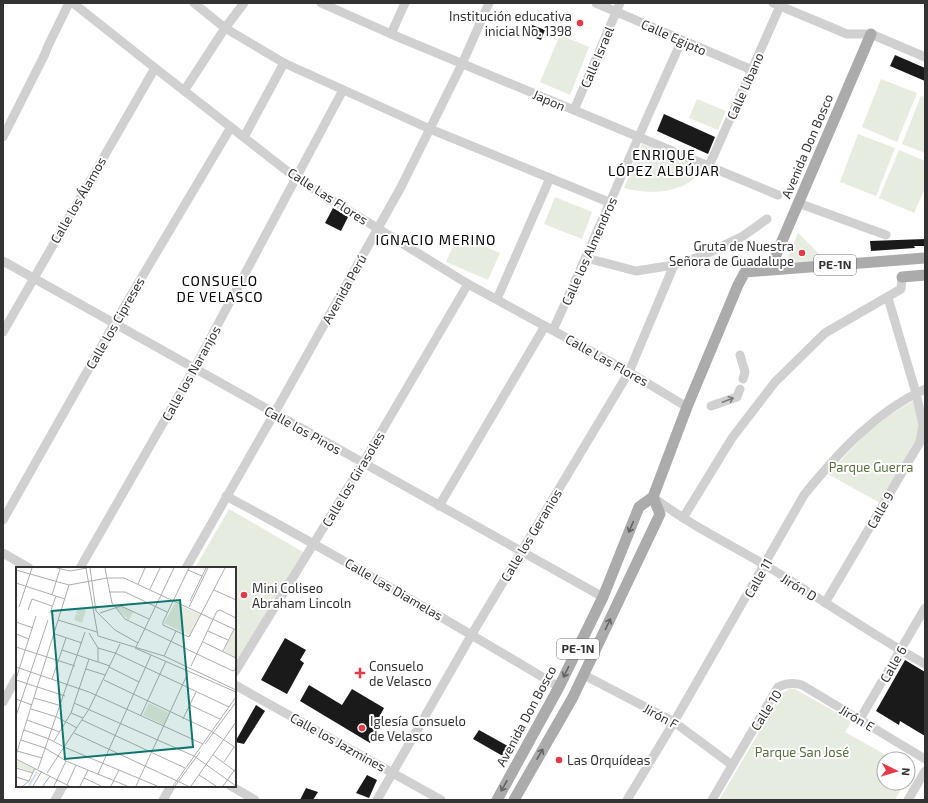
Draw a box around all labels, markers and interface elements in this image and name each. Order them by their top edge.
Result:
place label: Institución educativa inicial No. 1398 [449,8,572,39]
street label: Calle Egipto [639,16,709,58]
marker: Institución educativa inicial No. 1398 [575,18,585,28]
street label: Calle Israel [577,24,617,90]
street label: Calle Líbano [723,50,767,122]
street label: Japon [530,86,568,114]
street label: Avenida Don Bosco [778,91,836,201]
district label: ENRIQUE LÓPEZ ALBÚJAR [608,146,720,179]
street label: Calle los Álamos [46,153,109,246]
street label: Calle Las Flores [285,164,371,228]
street label: Calle los Almendros [558,194,620,308]
district label: IGNACIO MERINO [376,231,496,248]
place label: Gruta de Nuestra Señora de Guadalupe [669,238,794,269]
marker: Gruta de Nuestra Señora de Guadalupe [797,248,807,258]
street label: Avenida Perú [318,251,370,327]
road number: PE-1N [814,255,856,275]
district label: CONSUELO DE VELASCO [176,272,264,305]
street label: Calle los Cipreses [82,274,148,372]
street label: Calle los Naranjos [158,323,224,423]
street label: Calle Las Flores [563,331,651,389]
one-way arrow [721,396,734,403]
street label: Calle los Pinos [262,402,344,458]
street label: Calle los Girasoles [318,429,388,529]
park label: Parque Guerra [829,459,913,475]
street label: Calle los Geranios [497,486,565,584]
street label: Calle 9 [863,489,897,531]
one-way arrow [626,521,634,533]
street label: Calle Las Diamelas [342,554,446,624]
street label: Calle 11 [740,556,776,600]
inset map [16,567,236,787]
street label: Jirón D [778,570,820,604]
place label: Mini Coliseo Abraham Lincoln [252,580,351,611]
marker: Mini Coliseo Abraham Lincoln [239,590,249,600]
one-way arrow [605,618,612,630]
road number: PE-1N [557,639,599,659]
street label: Calle 6 [876,643,910,685]
place label: Consuelo de Velasco [369,658,432,689]
street label: Avenida Don Bosco [493,663,559,769]
one-way arrow [562,665,569,677]
marker: Consuelo de Velasco [354,667,366,679]
street label: Calle 10 [747,687,785,733]
street label: Jirón F [641,700,681,732]
street label: Jirón E [837,701,877,735]
street label: Calle los Jazmines [288,709,388,775]
place label: Iglesía Consuelo de Velasco [370,713,466,744]
marker: Iglesía Consuelo de Velasco [357,723,367,733]
park label: Parque San José [755,744,849,760]
one-way arrow [537,748,545,760]
north arrow [876,751,916,791]
place label: Las Orquídeas [567,752,650,768]
marker: Las Orquídeas [554,755,564,765]
text: N [900,767,913,776]
one-way arrow [500,780,508,792]

